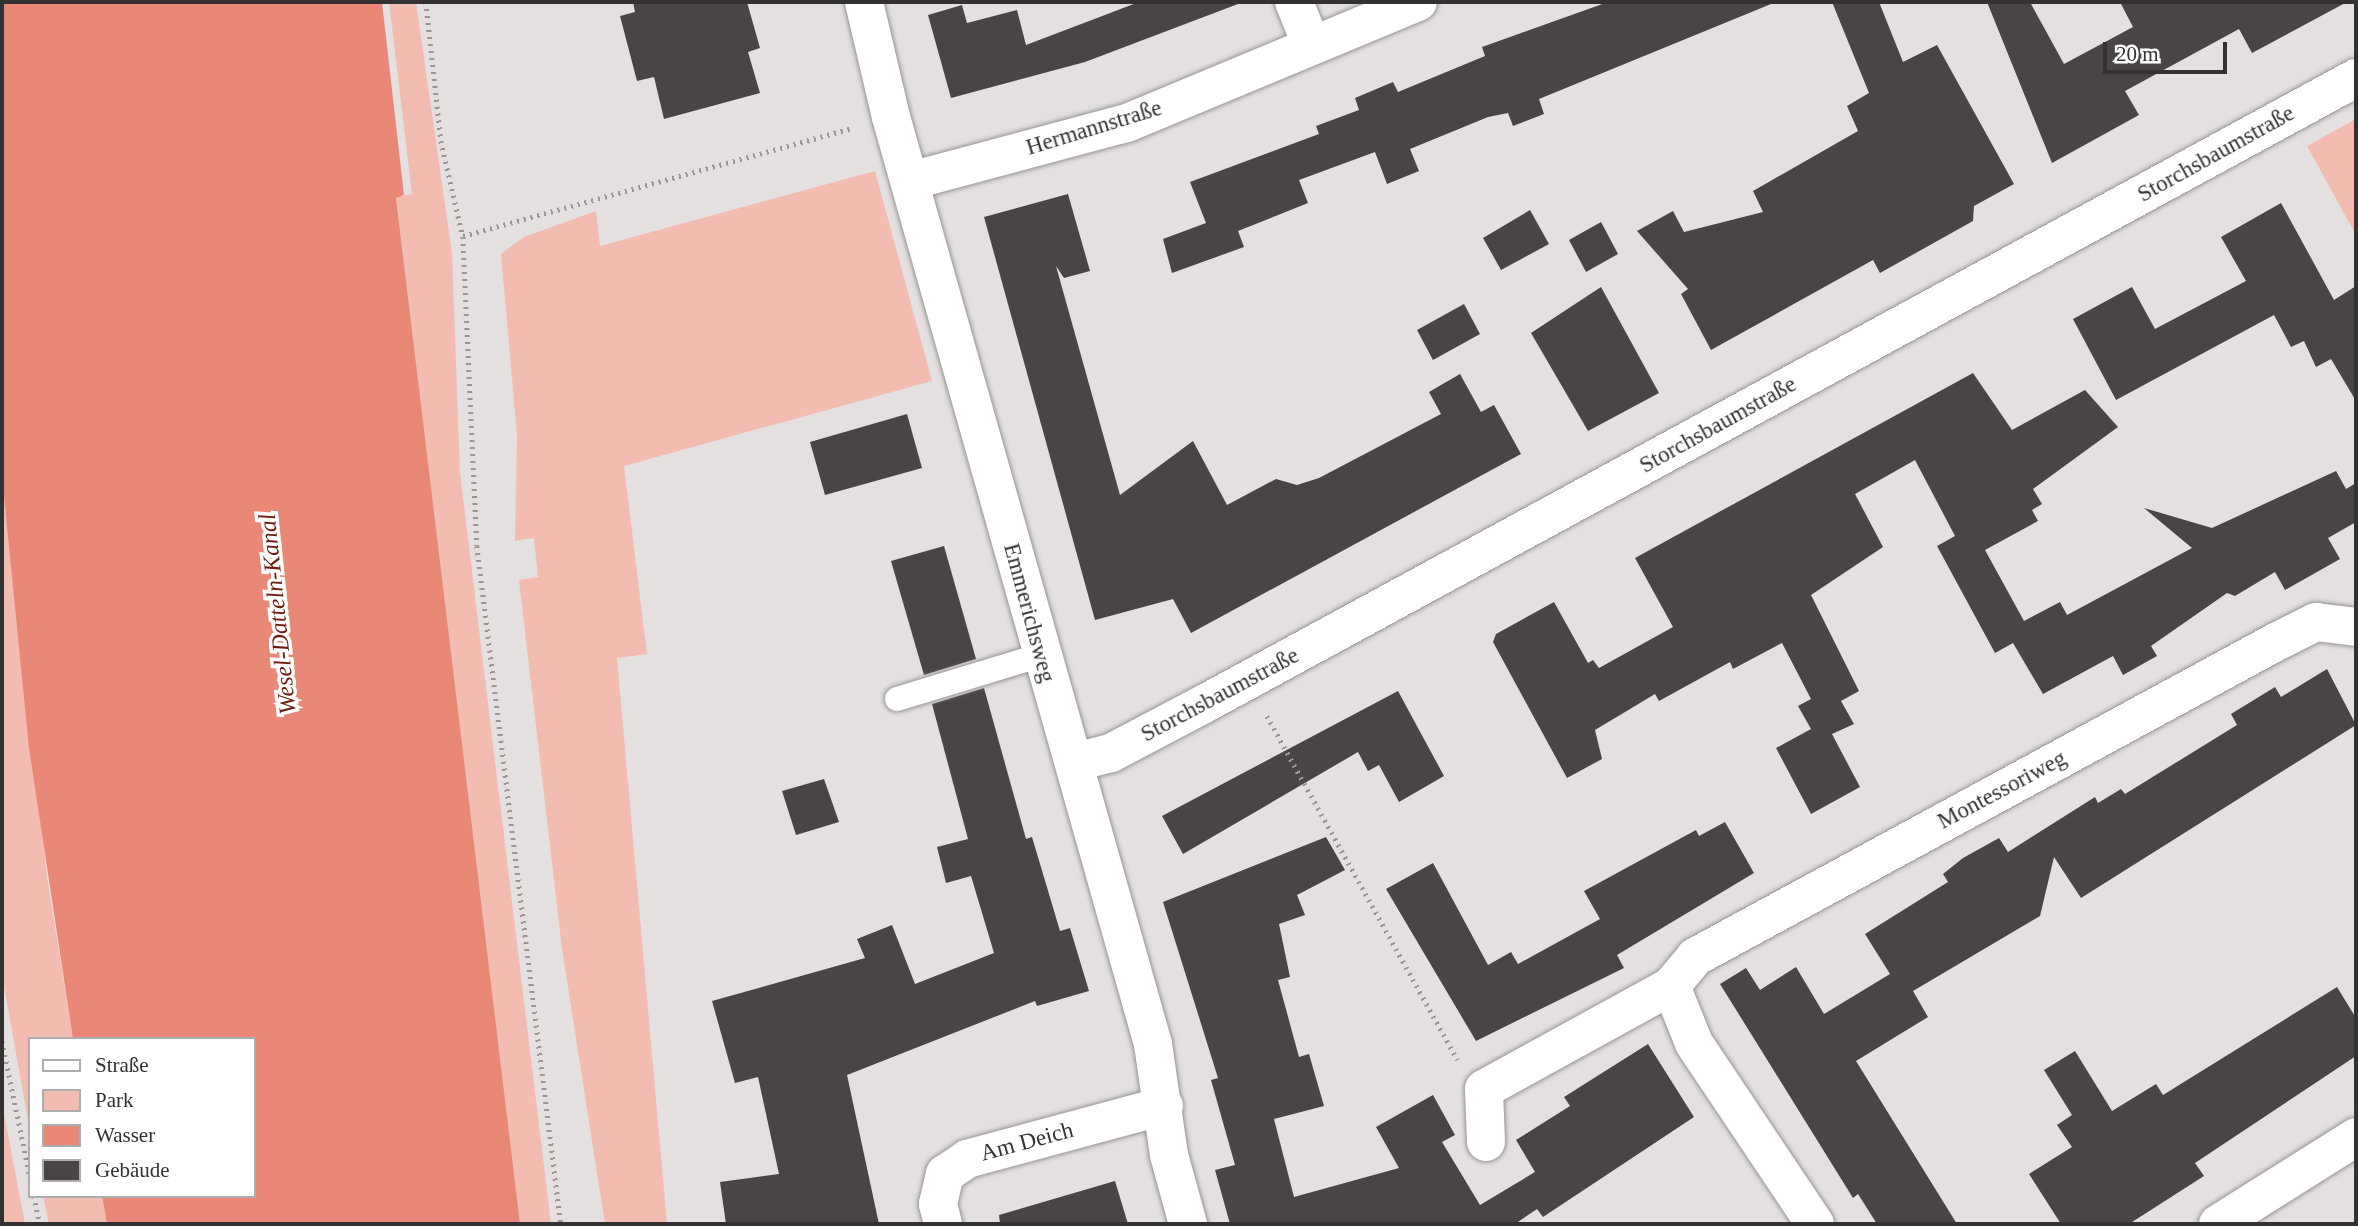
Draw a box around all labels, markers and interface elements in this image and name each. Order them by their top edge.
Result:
scale bar [2106,28,2230,72]
text: 20 m [2116,42,2159,66]
street label: Hermannstraße [1023,94,1165,162]
street label: Storchsbaumstraße [2133,100,2299,208]
street label: Storchsbaumstraße [1635,371,1801,479]
water label: Wesel-Datteln-Kanal [253,512,303,716]
street label: Emmerichsweg [997,540,1061,686]
street label: Storchsbaumstraße [1136,642,1304,748]
street label: Montessoriweg [1933,745,2071,835]
legend [28,1037,256,1198]
text: Straße [95,1053,149,1077]
text: Park [95,1088,134,1112]
street label: Am Deich [977,1116,1077,1168]
text: Wasser [95,1123,155,1147]
text: Gebäude [95,1158,170,1182]

